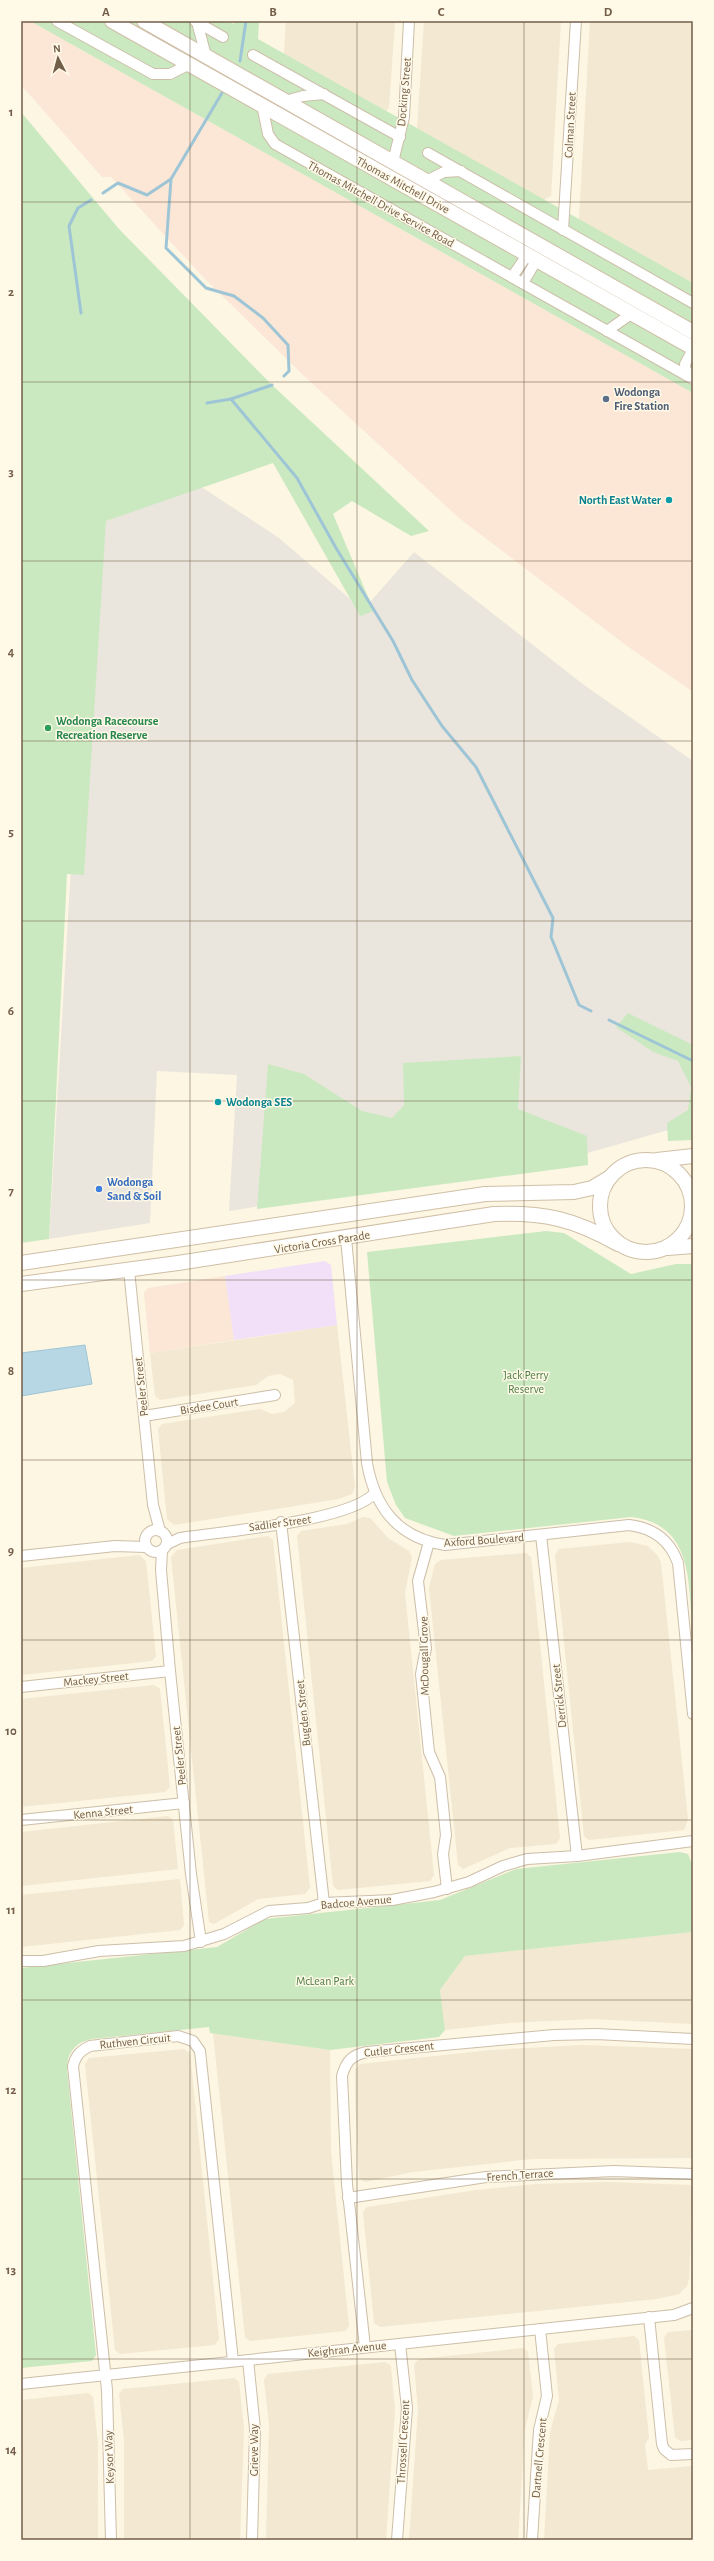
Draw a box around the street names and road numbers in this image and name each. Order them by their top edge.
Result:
street label: Docking Street [395,57,413,127]
street label: Colman Street [562,91,578,158]
street label: Thomas Mitchell Drive [354,154,452,216]
street label: Thomas Mitchell Drive Service Road [306,159,456,249]
street label: Victoria Cross Parade [273,1228,371,1256]
street label: Peeler Street [132,1357,150,1417]
street label: Bisdee Court [179,1395,239,1417]
street label: Sadlier Street [248,1513,312,1533]
street label: Axford Boulevard [443,1531,525,1549]
street label: McDougall Grove [417,1616,431,1696]
street label: Derrick Street [550,1663,568,1729]
street label: Mackey Street [63,1670,130,1689]
street label: Bugden Street [294,1679,312,1747]
street label: Peeler Street [170,1726,188,1786]
street label: Kenna Street [73,1803,134,1821]
street label: Badcoe Avenue [320,1893,392,1911]
street label: Ruthven Circuit [99,2031,171,2051]
street label: Cutler Crescent [363,2039,435,2059]
street label: French Terrace [486,2167,554,2183]
street label: Keighran Avenue [307,2339,387,2359]
street label: Throssell Crescent [395,2400,411,2484]
street label: Dartnell Crescent [530,2417,549,2499]
street label: Grieve Way [248,2424,261,2476]
street label: Keysor Way [102,2430,117,2484]

